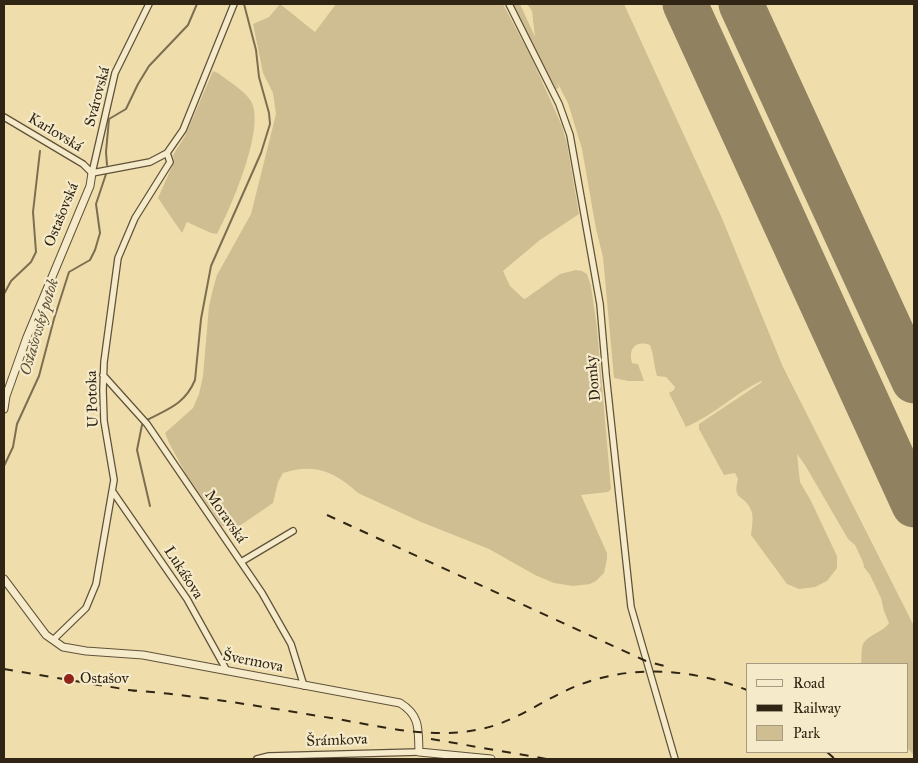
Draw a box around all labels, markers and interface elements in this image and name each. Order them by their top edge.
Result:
street label: Svárovská [81,65,115,129]
street label: Karlovská [25,110,85,156]
street label: Ostašovská [41,180,83,250]
water label: Ostašovský potok [16,276,64,378]
street label: Domky [583,354,605,402]
street label: U Potoka [83,370,103,428]
street label: Moravská [200,487,250,547]
street label: Lukášova [159,543,207,603]
street label: Švermova [221,647,285,677]
legend [746,663,908,753]
place label: Ostašov [80,670,129,688]
marker: Ostašov [62,672,76,686]
text: Road [793,674,825,692]
text: Railway [793,699,841,717]
text: Park [793,724,820,742]
street label: Šrámkova [306,731,368,751]

